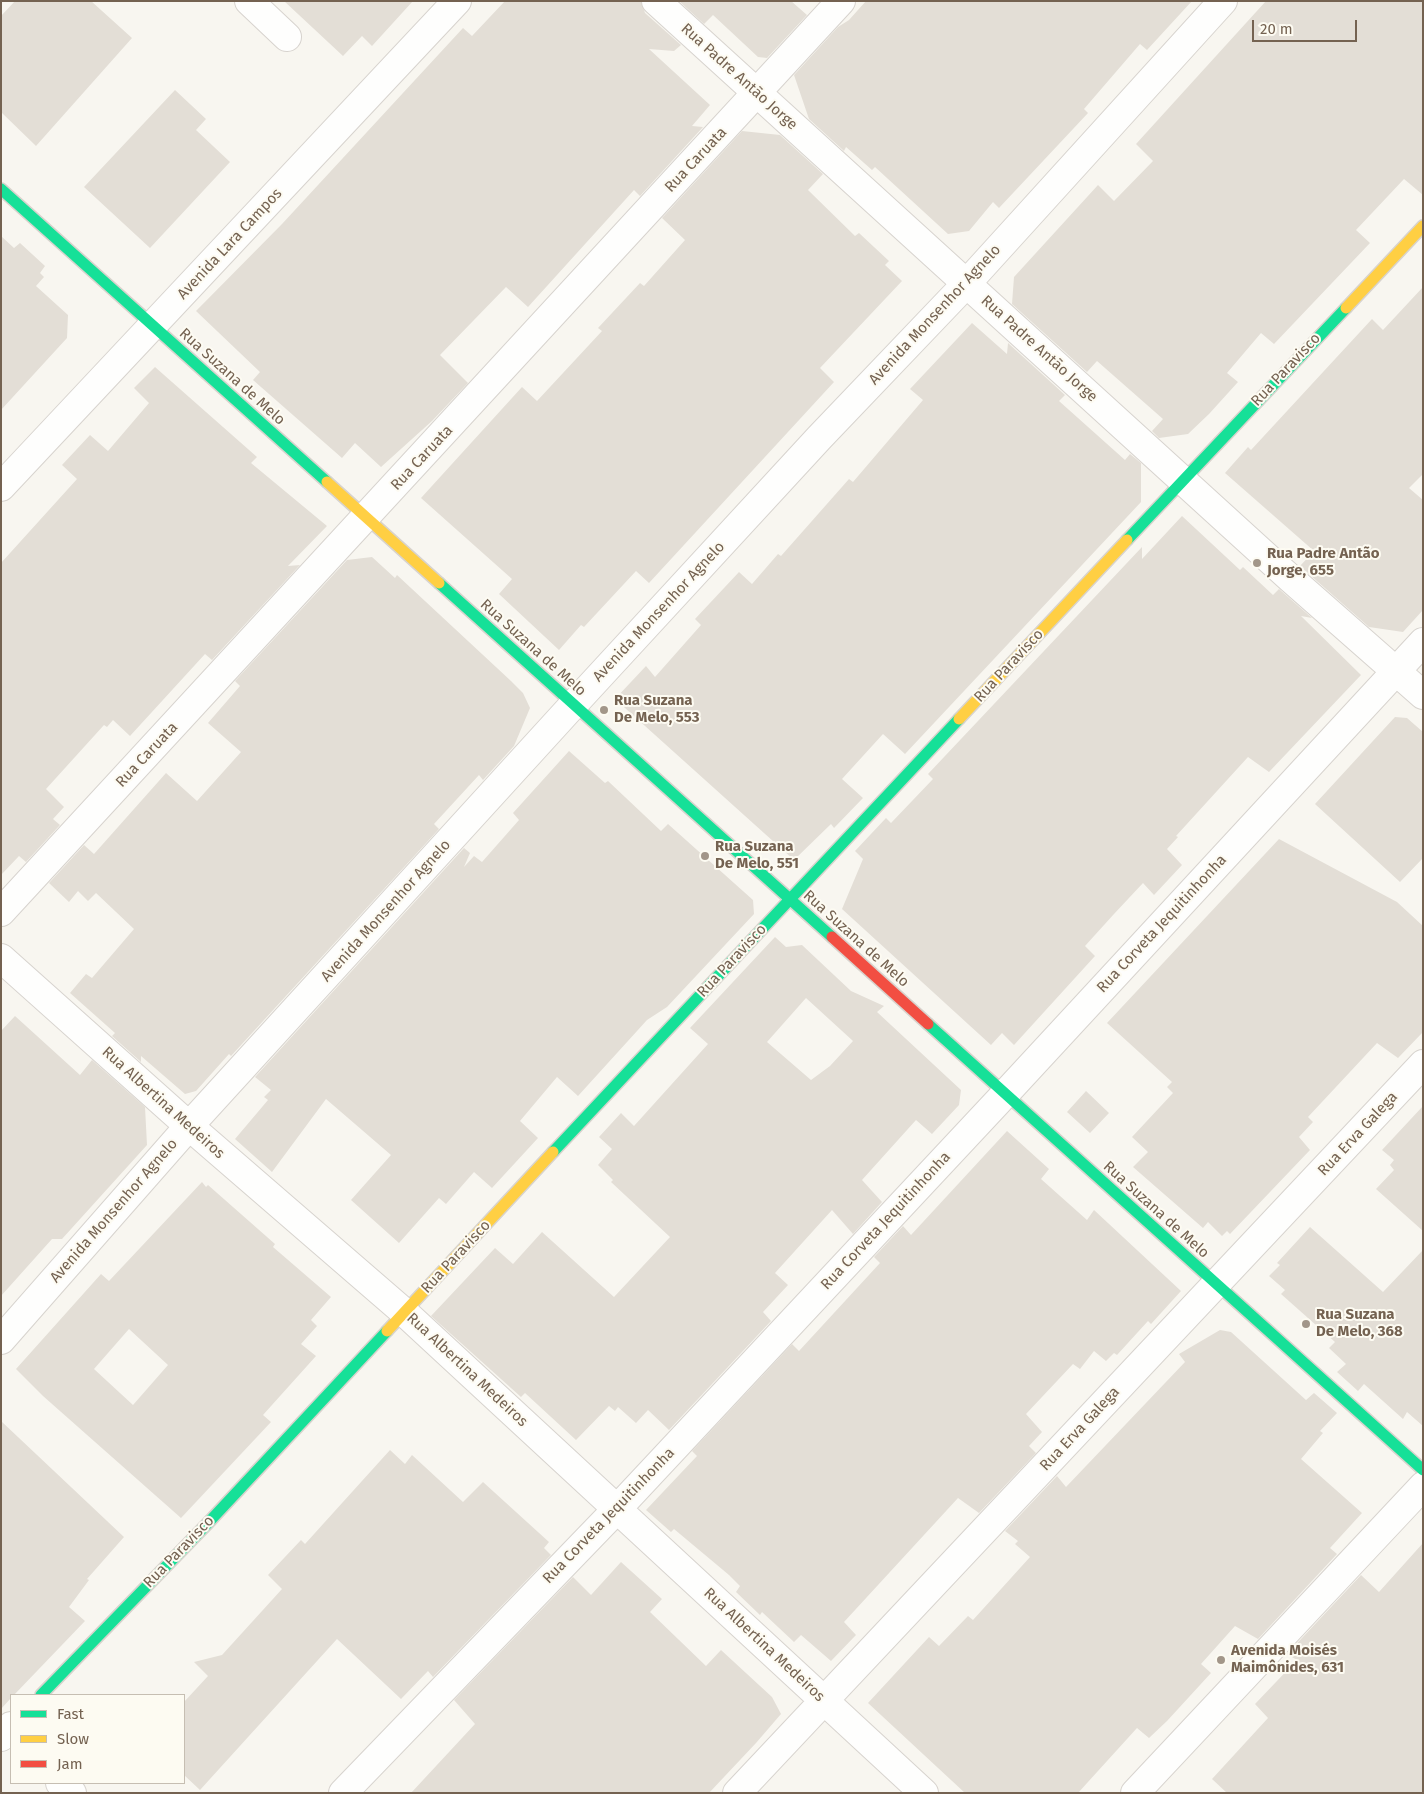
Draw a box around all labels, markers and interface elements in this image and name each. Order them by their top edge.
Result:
scale bar [1254,10,1359,42]
street label: Rua Padre Antão Jorge [677,20,801,134]
text: 20 m [1260,20,1293,38]
street label: Rua Caruata [661,124,731,196]
street label: Avenida Lara Campos [174,185,286,303]
street label: Avenida Monsenhor Agnelo [865,241,1005,389]
street label: Rua Padre Antão Jorge [977,292,1101,406]
street label: Rua Suzana de Melo [175,325,289,429]
street label: Rua Paravisco [1248,330,1324,410]
street label: Rua Caruata [387,422,457,494]
street label: Avenida Monsenhor Agnelo [589,538,729,686]
place label: Rua Padre Antão Jorge, 655 [1267,545,1380,580]
marker: Rua Padre Antão Jorge, 655 [1251,557,1263,569]
street label: Rua Suzana de Melo [476,596,590,700]
street label: Rua Paravisco [971,626,1047,706]
place label: Rua Suzana De Melo, 553 [614,692,699,727]
marker: Rua Suzana De Melo, 553 [598,704,610,716]
street label: Rua Caruata [112,719,182,791]
street label: Avenida Monsenhor Agnelo [317,836,455,986]
place label: Rua Suzana De Melo, 551 [715,838,799,873]
marker: Rua Suzana De Melo, 551 [699,850,711,862]
street label: Rua Corveta Jequitinhonha [1093,851,1231,997]
street label: Rua Suzana de Melo [799,887,913,991]
street label: Rua Paravisco [694,921,770,1001]
street label: Rua Albertina Medeiros [98,1043,228,1163]
street label: Rua Erva Galega [1314,1088,1402,1180]
street label: Avenida Monsenhor Agnelo [46,1135,182,1287]
street label: Rua Corveta Jequitinhonha [817,1148,955,1294]
street label: Rua Suzana de Melo [1099,1158,1213,1262]
street label: Rua Paravisco [418,1217,494,1297]
place label: Rua Suzana De Melo, 368 [1316,1306,1403,1341]
street label: Rua Albertina Medeiros [403,1309,531,1431]
marker: Rua Suzana De Melo, 368 [1300,1318,1312,1330]
street label: Rua Erva Galega [1036,1383,1124,1475]
street label: Rua Corveta Jequitinhonha [539,1444,679,1588]
street label: Rua Paravisco [140,1512,218,1592]
street label: Rua Albertina Medeiros [700,1584,828,1706]
place label: Avenida Moisés Maimônides, 631 [1231,1642,1344,1677]
marker: Avenida Moisés Maimônides, 631 [1215,1654,1227,1666]
legend [10,1694,185,1784]
text: Fast [57,1705,84,1723]
text: Slow [57,1730,89,1748]
text: Jam [57,1755,83,1773]

